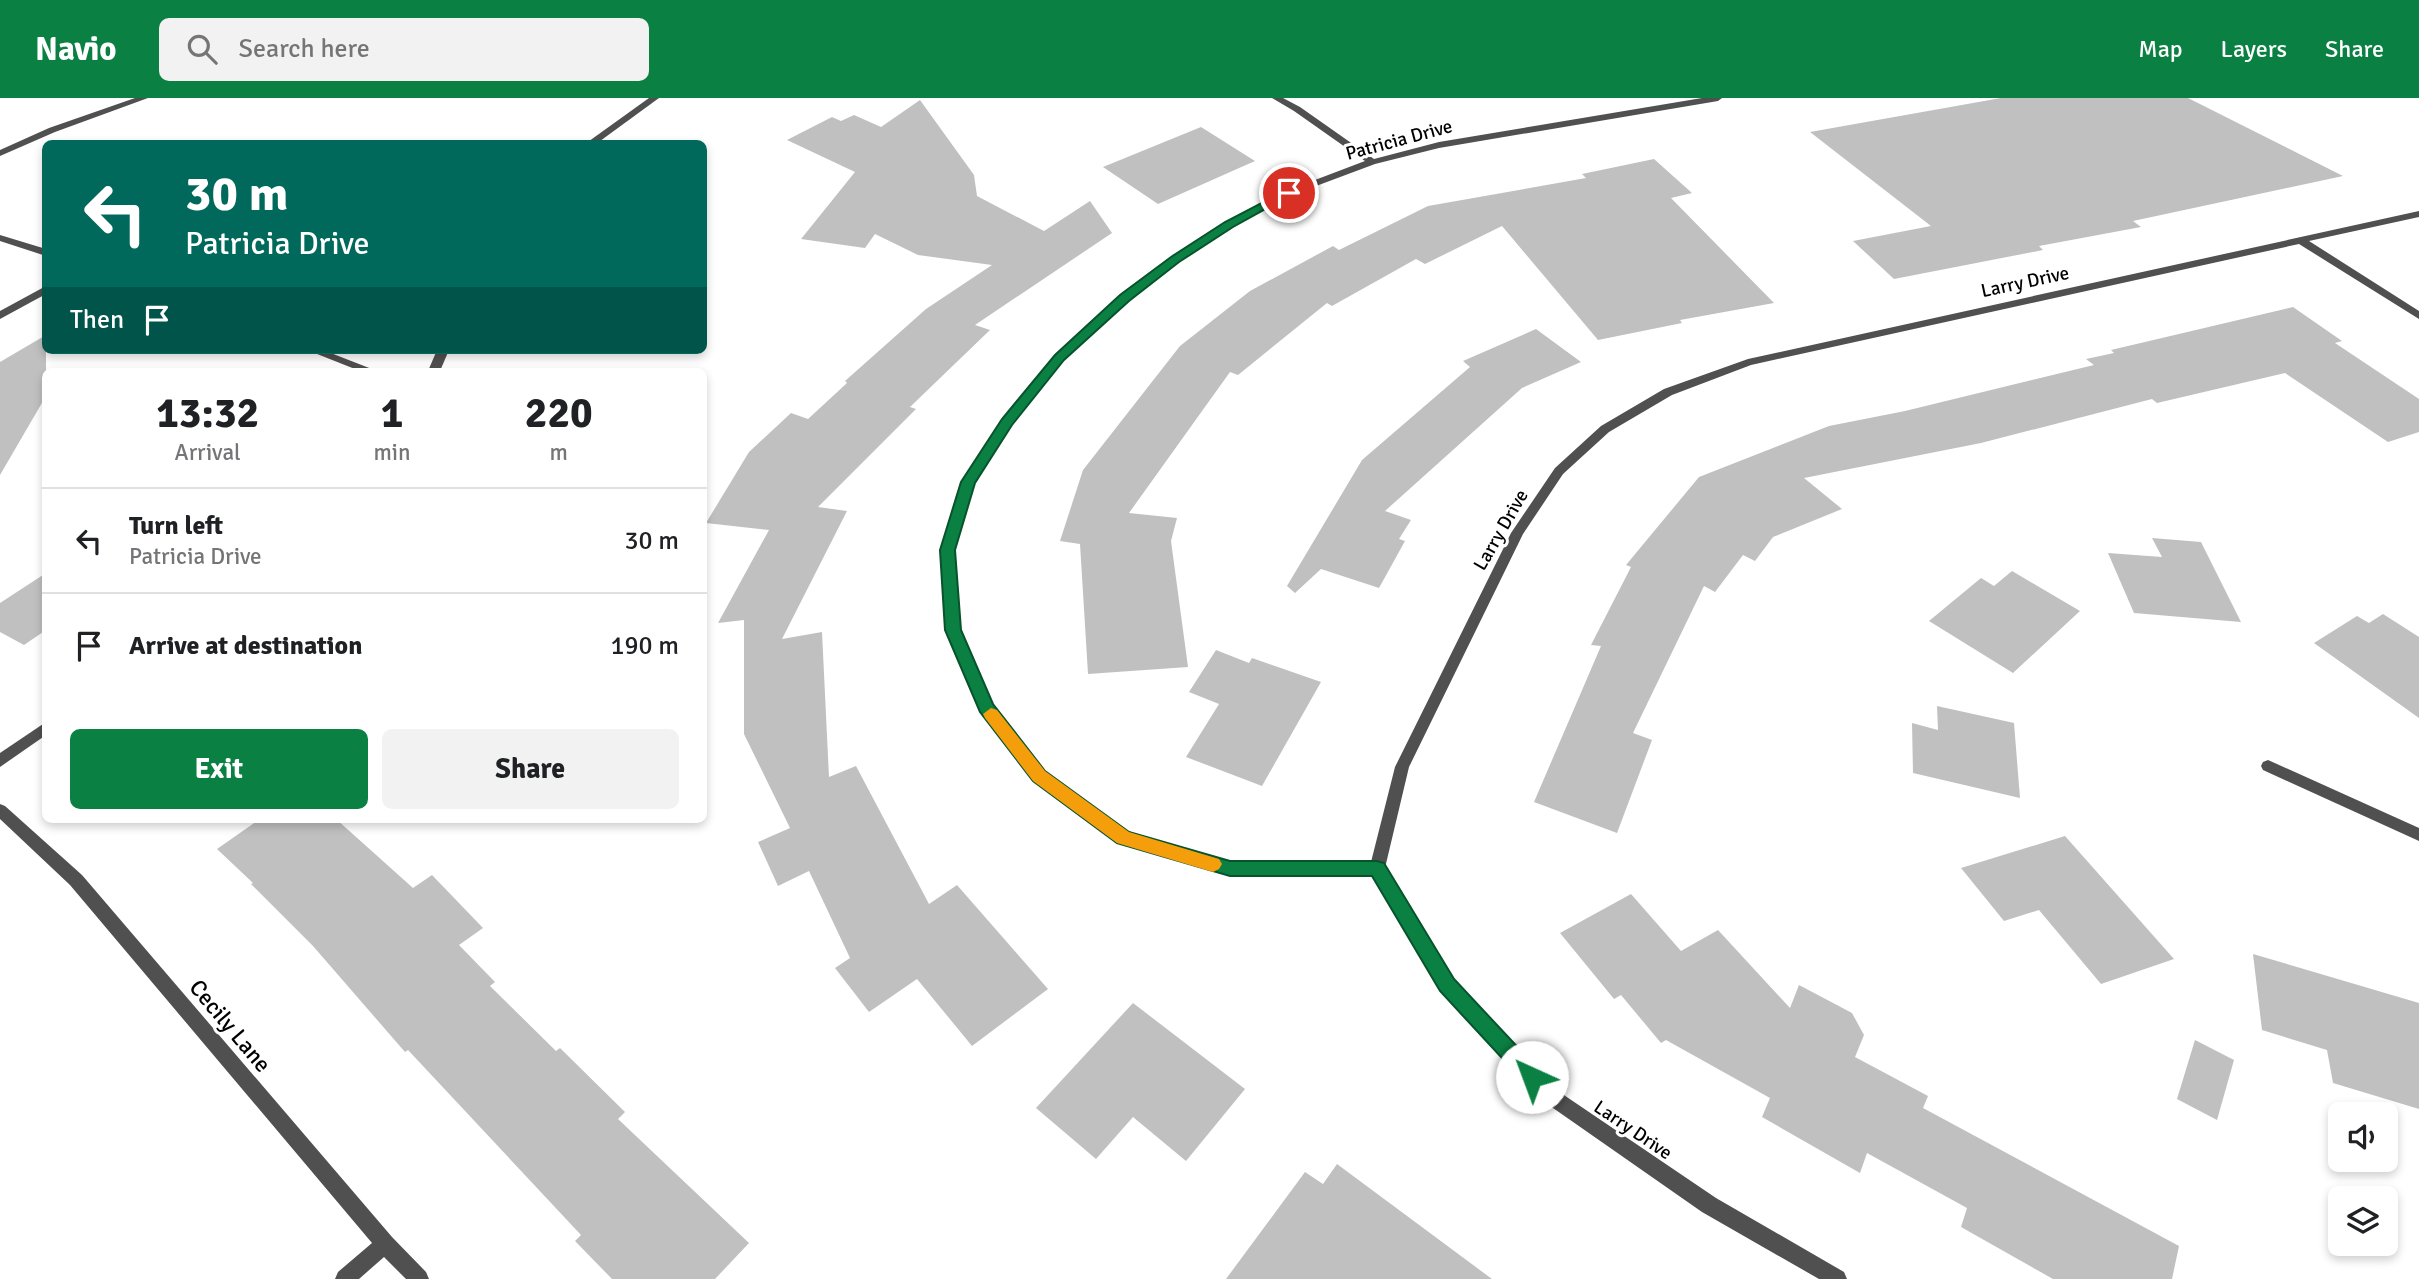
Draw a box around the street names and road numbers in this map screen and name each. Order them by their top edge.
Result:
street label: Patricia Drive [1343,114,1455,166]
street label: Larry Drive [1979,261,2071,303]
street label: Larry Drive [1468,485,1534,575]
street label: Cecily Lane [183,974,277,1078]
street label: Larry Drive [1589,1095,1677,1165]

